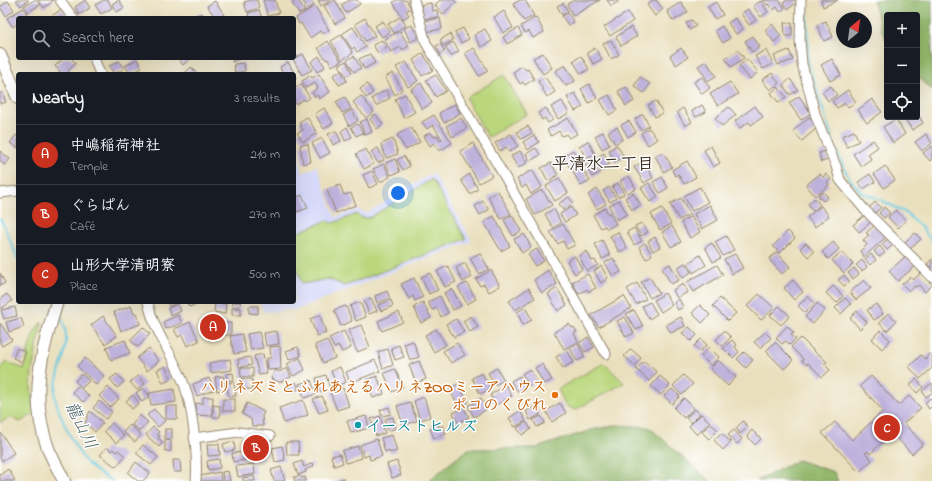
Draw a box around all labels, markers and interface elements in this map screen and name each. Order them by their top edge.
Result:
north arrow [836,12,872,48]
map controls [884,12,920,120]
button: + [884,12,920,48]
search box [16,16,296,60]
icon: search [30,27,52,49]
text: Search here [62,27,134,49]
button: − [884,48,920,84]
button: locate [884,84,920,120]
text: Nearby [32,86,84,111]
text: 3 results [234,89,280,108]
text: 中嶋稲荷神社 [70,135,160,157]
text: A [41,145,49,164]
text: 210 m [250,145,280,164]
district label: 平清水二丁目 [552,152,654,177]
text: Temple [70,157,108,176]
your location [388,183,408,203]
text: ぐらぱん [70,195,130,217]
text: B [41,205,49,224]
text: 270 m [249,205,280,224]
text: Café [70,217,95,236]
text: 山形大学清明寮 [70,255,175,277]
text: C [41,265,49,284]
text: 500 m [248,265,280,284]
text: Place [70,277,98,296]
pin: A [200,312,226,342]
place label: ハリネズミとふれあえるハリネZOOミーアハウス ポコのくびれ [200,376,547,418]
marker: ハリネズミとふれあえるハリネZOOミーアハウス ポコのくびれ [550,390,560,400]
water label: 龍山川 [58,397,103,454]
pin: C [874,413,900,443]
place label: イーストヒルズ [366,415,477,439]
marker: イーストヒルズ [353,420,363,430]
pin: B [243,433,269,463]

